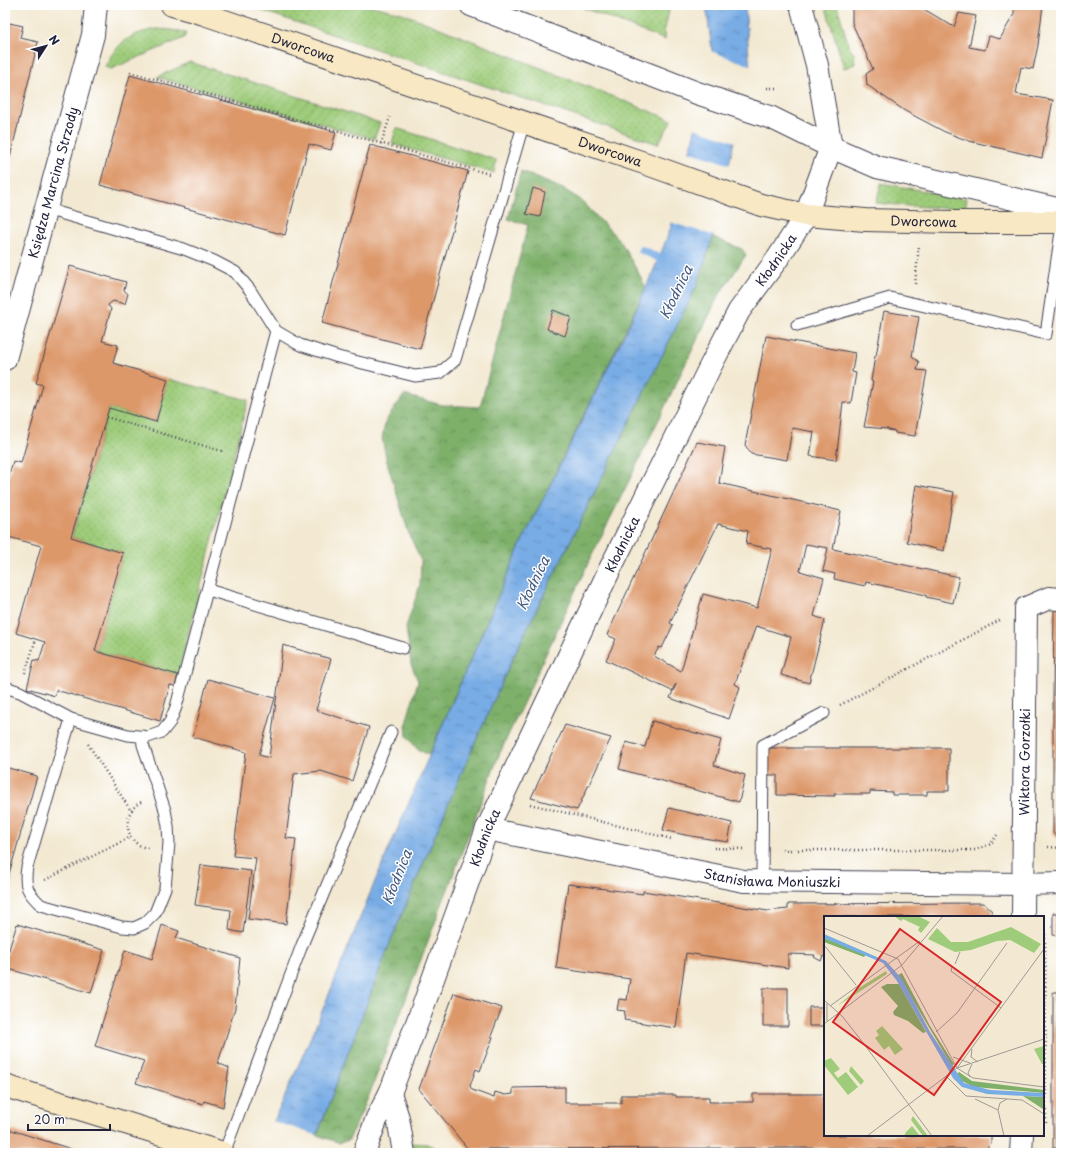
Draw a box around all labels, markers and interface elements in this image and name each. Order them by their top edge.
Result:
north arrow [26,26,66,66]
street label: Dworcowa [269,28,339,67]
text: N [45,31,64,49]
street label: Księdza Marcina Strzody [23,104,82,260]
street label: Dworcowa [576,131,646,171]
street label: Dworcowa [890,211,958,231]
street label: Kłodnicka [750,229,801,290]
water label: Kłodnica [654,260,698,322]
street label: Kłodnicka [600,512,644,575]
water label: Kłodnica [511,551,555,613]
street label: Wiktora Gorzołki [1014,708,1034,816]
street label: Kłodnicka [464,804,505,869]
water label: Kłodnica [376,845,417,907]
street label: Stanisława Moniuszki [702,863,841,891]
inset map [824,916,1044,1136]
scale bar [28,1106,110,1132]
text: 20 m [34,1110,65,1128]

